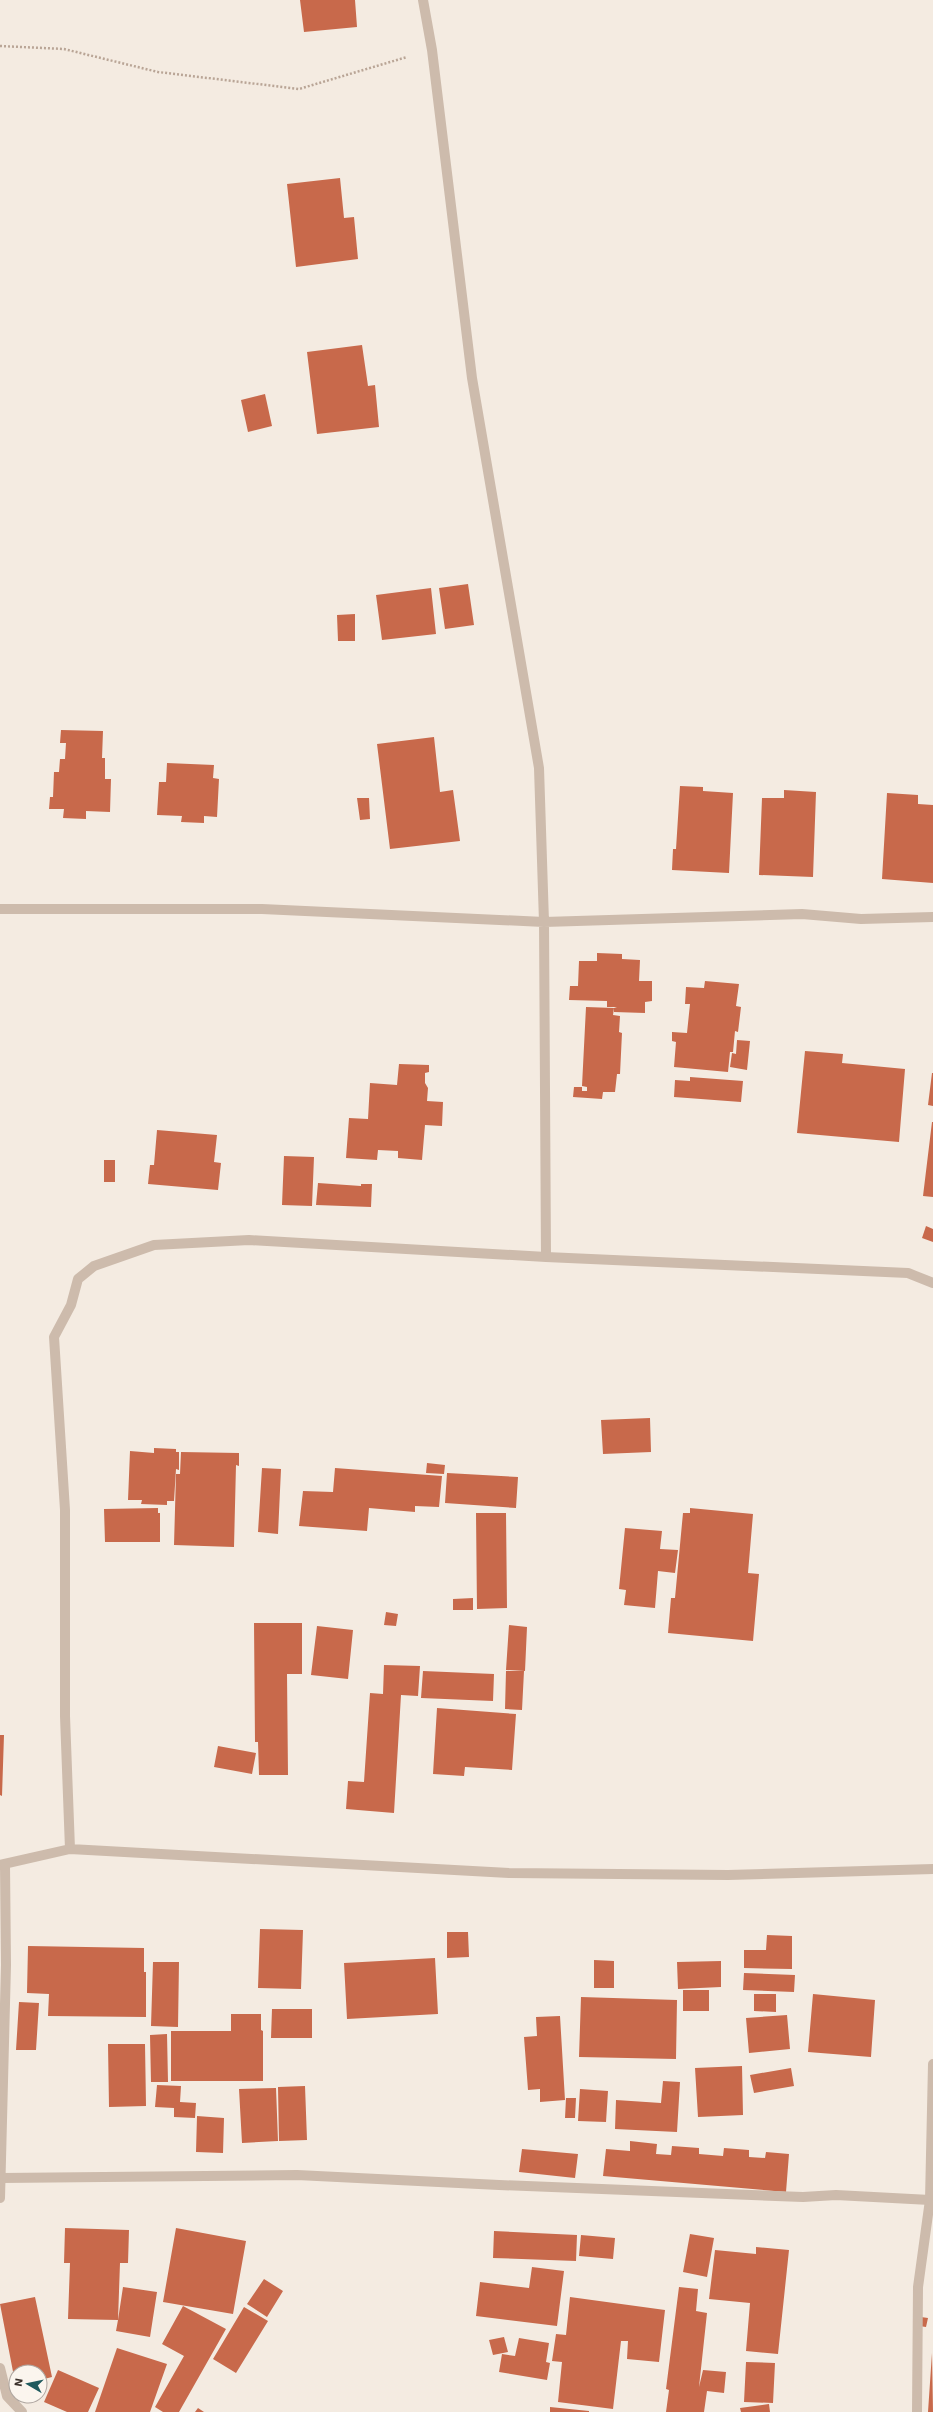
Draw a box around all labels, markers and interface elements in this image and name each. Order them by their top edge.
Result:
north arrow [8,2364,48,2404]
text: N [12,2377,26,2388]

